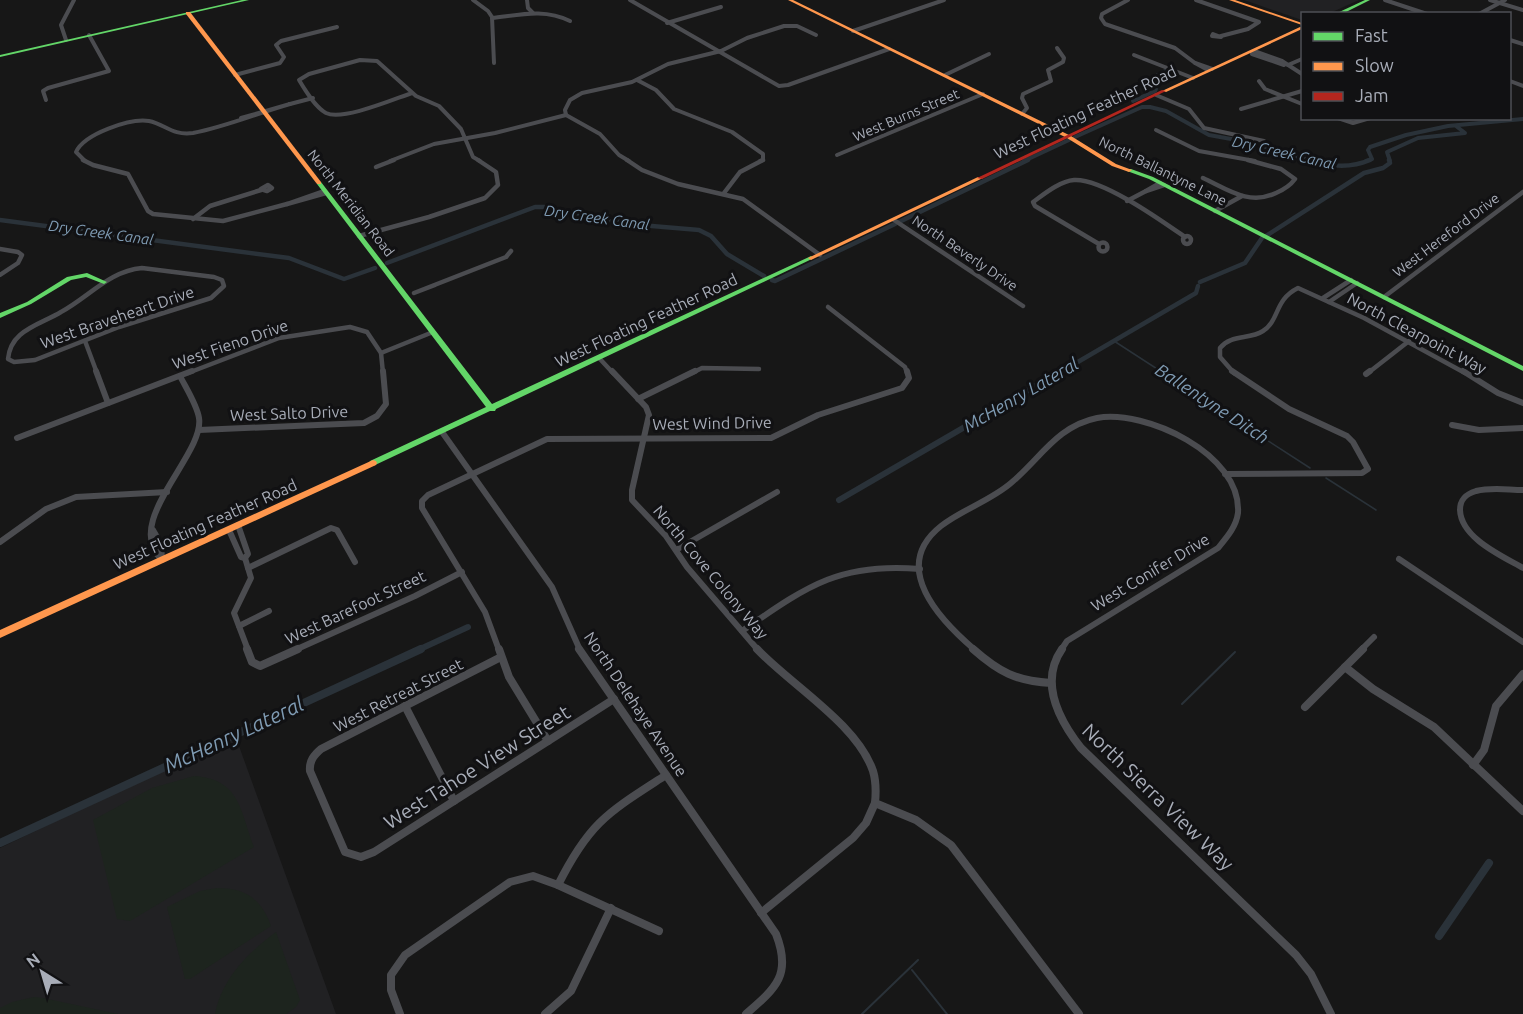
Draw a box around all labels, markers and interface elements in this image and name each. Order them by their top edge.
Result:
legend [1301,12,1511,120]
text: Fast [1355,25,1388,45]
text: Slow [1355,55,1394,75]
street label: West Floating Feather Road [991,62,1179,162]
street label: West Burns Street [850,85,962,145]
text: Jam [1355,85,1389,105]
water label: Dry Creek Canal [1231,132,1338,173]
street label: North Ballantyne Lane [1097,133,1229,209]
street label: North Meridian Road [304,146,398,260]
street label: West Hereford Drive [1390,190,1502,280]
water label: Dry Creek Canal [543,202,651,233]
street label: North Beverly Drive [909,212,1021,294]
water label: Dry Creek Canal [47,217,155,248]
street label: West Floating Feather Road [552,270,740,370]
street label: West Braveheart Drive [38,282,196,352]
street label: North Clearpoint Way [1344,289,1490,378]
street label: West Fieno Drive [170,316,290,372]
water label: McHenry Lateral [959,353,1082,435]
water label: Ballentyne Ditch [1152,359,1273,447]
street label: West Salto Drive [230,402,348,424]
street label: West Wind Drive [652,413,772,433]
street label: West Floating Feather Road [110,475,300,573]
street label: North Cove Colony Way [650,502,772,643]
street label: West Conifer Drive [1088,530,1212,614]
street label: West Barefoot Street [282,566,429,647]
street label: North Delehaye Avenue [581,628,691,780]
street label: West Retreat Street [330,654,466,735]
water label: McHenry Lateral [160,691,307,777]
street label: West Tahoe View Street [380,700,574,833]
street label: North Sierra View Way [1078,719,1239,875]
north arrow [12,942,72,1002]
text: N [23,949,43,971]

